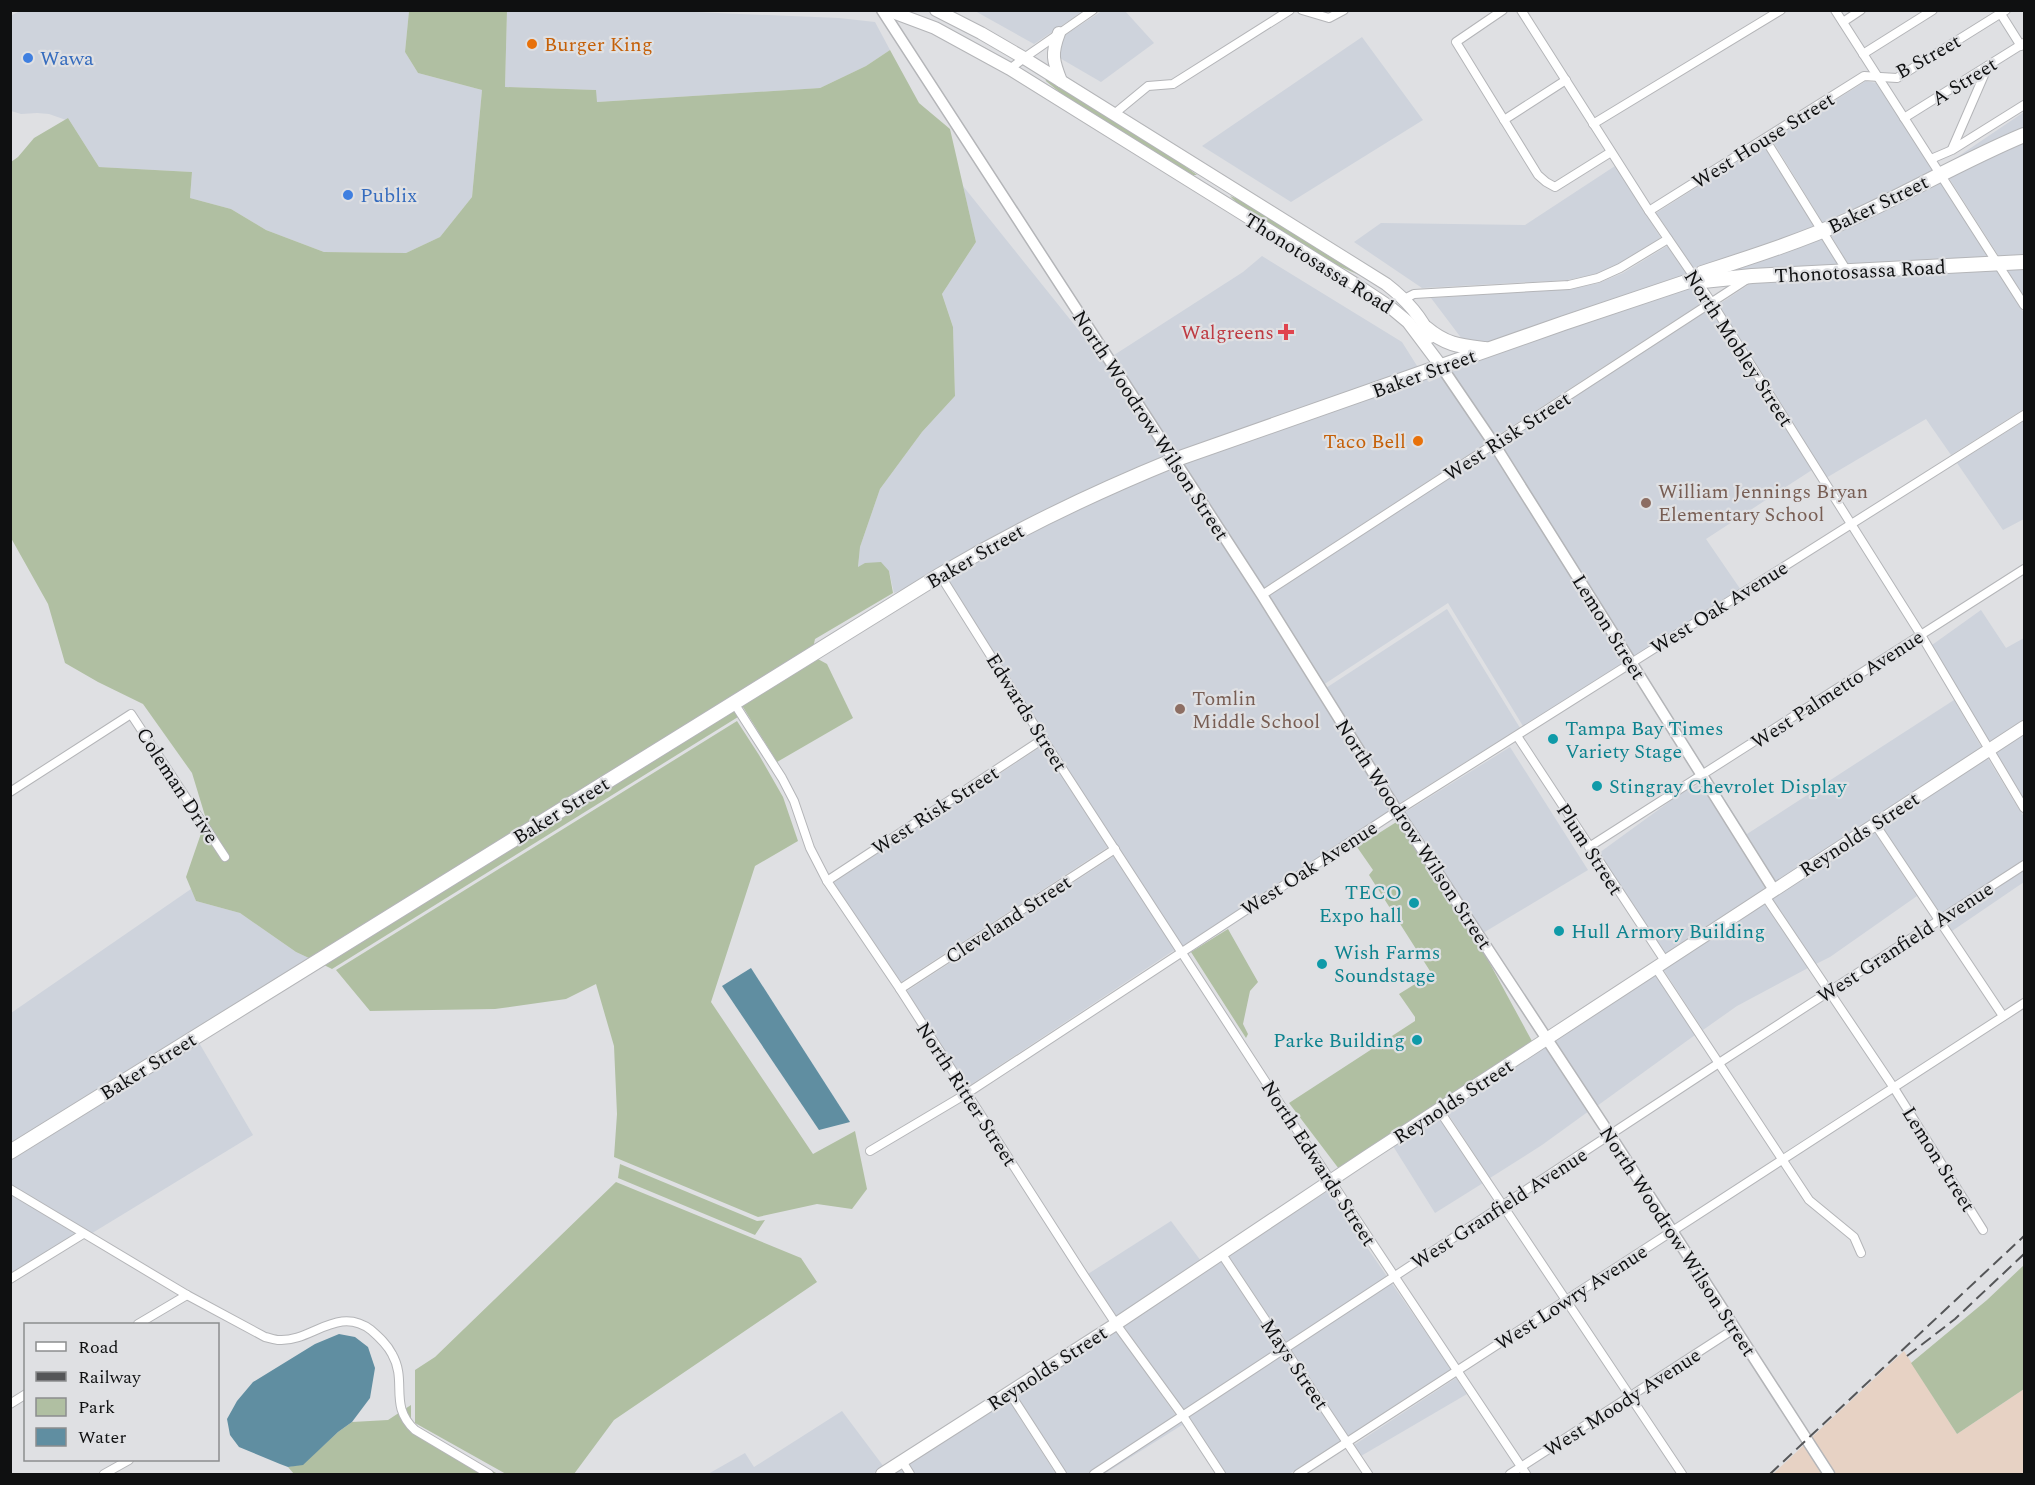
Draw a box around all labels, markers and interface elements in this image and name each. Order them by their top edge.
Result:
street label: B Street [1890,27,1967,87]
place label: Burger King [544,30,653,60]
marker: Burger King [525,37,539,51]
place label: Wawa [40,44,94,74]
street label: A Street [1926,50,2003,114]
marker: Wawa [21,51,35,65]
street label: West House Street [1686,85,1841,197]
street label: Baker Street [1823,168,1934,242]
place label: Publix [360,181,417,211]
marker: Publix [341,188,355,202]
street label: Thonotosassa Road [1238,206,1399,322]
street label: Thonotosassa Road [1774,253,1947,291]
street label: North Mobley Street [1676,264,1800,433]
street label: North Woodrow Wilson Street [1064,304,1236,547]
place label: Walgreens [1181,318,1274,348]
marker: Walgreens [1279,325,1293,339]
street label: Baker Street [1368,341,1481,407]
street label: West Risk Street [1438,384,1577,489]
place label: Taco Bell [1323,427,1406,457]
marker: Taco Bell [1411,434,1425,448]
place label: William Jennings Bryan Elementary School [1658,477,1868,530]
marker: William Jennings Bryan Elementary School [1639,496,1653,510]
street label: Baker Street [921,517,1030,597]
street label: West Oak Avenue [1645,553,1794,662]
street label: Lemon Street [1564,569,1653,686]
street label: West Palmetto Avenue [1745,623,1930,757]
street label: Edwards Street [978,648,1074,777]
place label: Tomlin Middle School [1192,684,1320,737]
marker: Tomlin Middle School [1173,702,1187,716]
street label: North Woodrow Wilson Street [1327,713,1499,956]
place label: Tampa Bay Times Variety Stage [1565,714,1724,767]
street label: Coleman Drive [128,721,226,850]
marker: Tampa Bay Times Variety Stage [1546,732,1560,746]
street label: West Risk Street [866,758,1005,863]
street label: Baker Street [507,769,616,852]
place label: Stingray Chevrolet Display [1609,772,1848,802]
marker: Stingray Chevrolet Display [1590,779,1604,793]
street label: Reynolds Street [1793,785,1926,885]
street label: Plum Street [1548,798,1630,902]
street label: West Oak Avenue [1235,813,1384,924]
street label: Cleveland Street [939,868,1078,972]
street label: West Granfield Avenue [1811,874,2000,1011]
place label: TECO Expo hall [1319,878,1402,931]
marker: TECO Expo hall [1407,896,1421,910]
place label: Hull Armory Building [1571,917,1765,947]
marker: Hull Armory Building [1552,924,1566,938]
place label: Wish Farms Soundstage [1334,938,1440,991]
marker: Wish Farms Soundstage [1315,957,1329,971]
street label: North Ritter Street [908,1016,1024,1173]
street label: Baker Street [94,1025,203,1108]
place label: Parke Building [1273,1026,1405,1056]
marker: Parke Building [1410,1033,1424,1047]
street label: Reynolds Street [1387,1052,1520,1152]
street label: North Edwards Street [1253,1075,1383,1253]
street label: Lemon Street [1894,1101,1983,1218]
street label: North Woodrow Wilson Street [1591,1120,1763,1363]
street label: West Granfield Avenue [1405,1140,1594,1277]
street label: West Lowry Avenue [1489,1237,1654,1358]
street label: Mays Street [1252,1313,1336,1416]
street label: Reynolds Street [981,1319,1114,1419]
legend [24,1323,219,1461]
text: Road [78,1334,119,1361]
street label: West Moody Avenue [1538,1341,1707,1465]
text: Railway [78,1364,142,1391]
text: Park [78,1394,115,1421]
text: Water [78,1424,126,1451]

